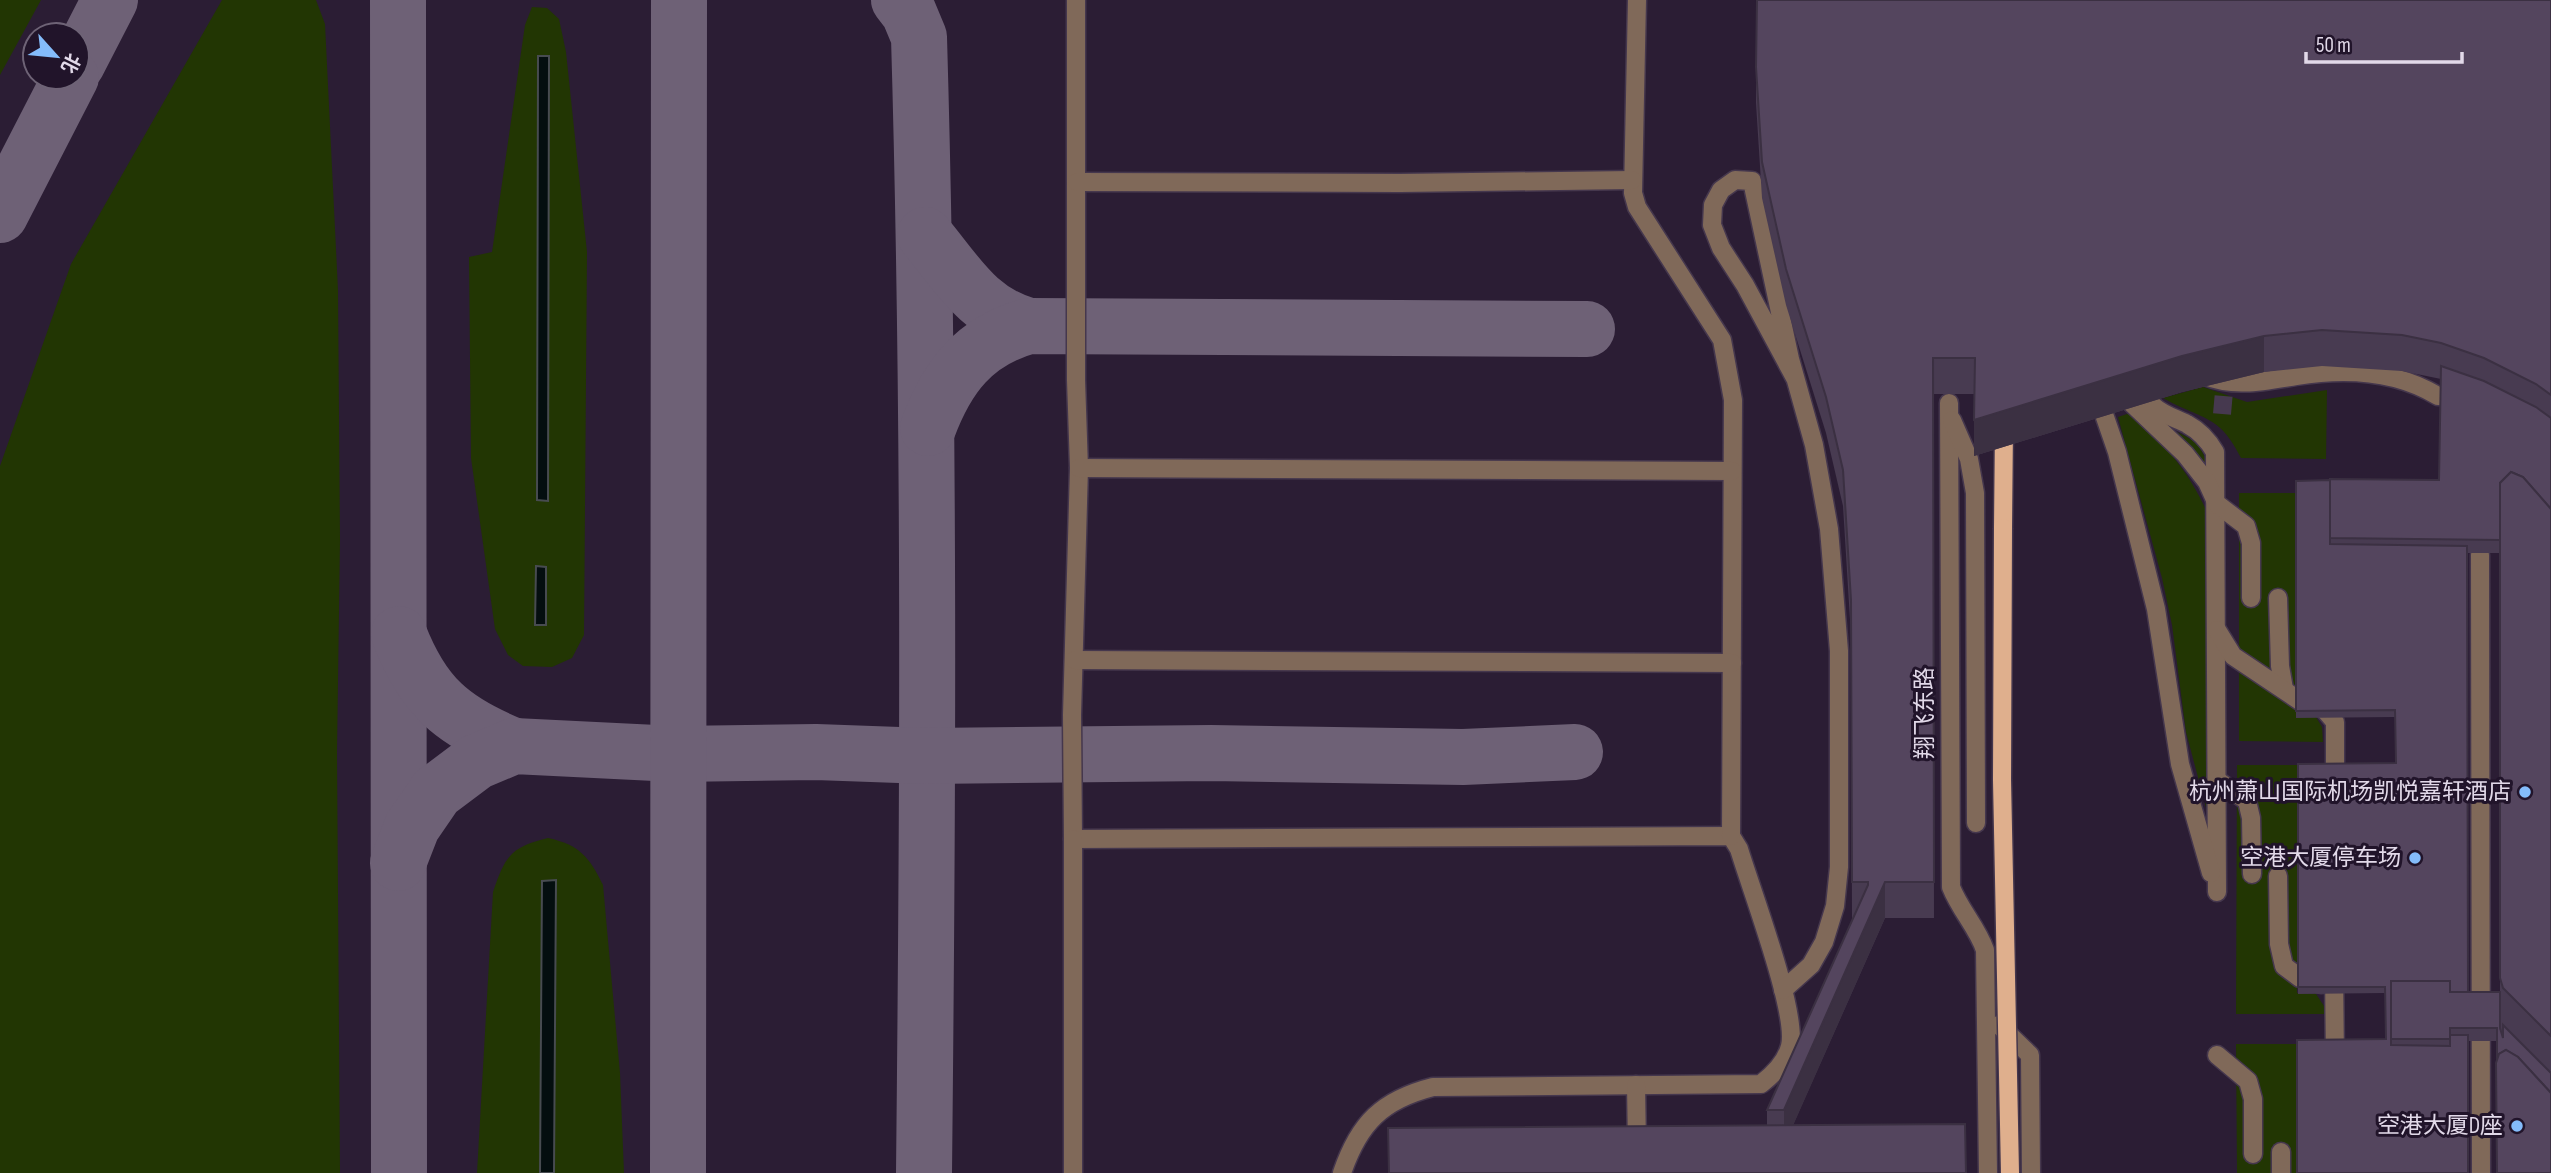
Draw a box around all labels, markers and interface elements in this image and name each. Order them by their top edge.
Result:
north arrow [21,21,91,91]
scale bar [2306,21,2462,65]
text: 50 m [2316,33,2351,58]
text: 北 [55,49,84,77]
street label: 翔飞东路 [1911,667,1939,759]
place label: 杭州萧山国际机场凯悦嘉轩酒店 [2189,778,2511,806]
marker: 杭州萧山国际机场凯悦嘉轩酒店 [2517,784,2533,800]
place label: 空港大厦停车场 [2240,844,2401,872]
marker: 空港大厦停车场 [2407,850,2423,866]
place label: 空港大厦D座 [2377,1112,2503,1140]
marker: 空港大厦D座 [2509,1118,2525,1134]

